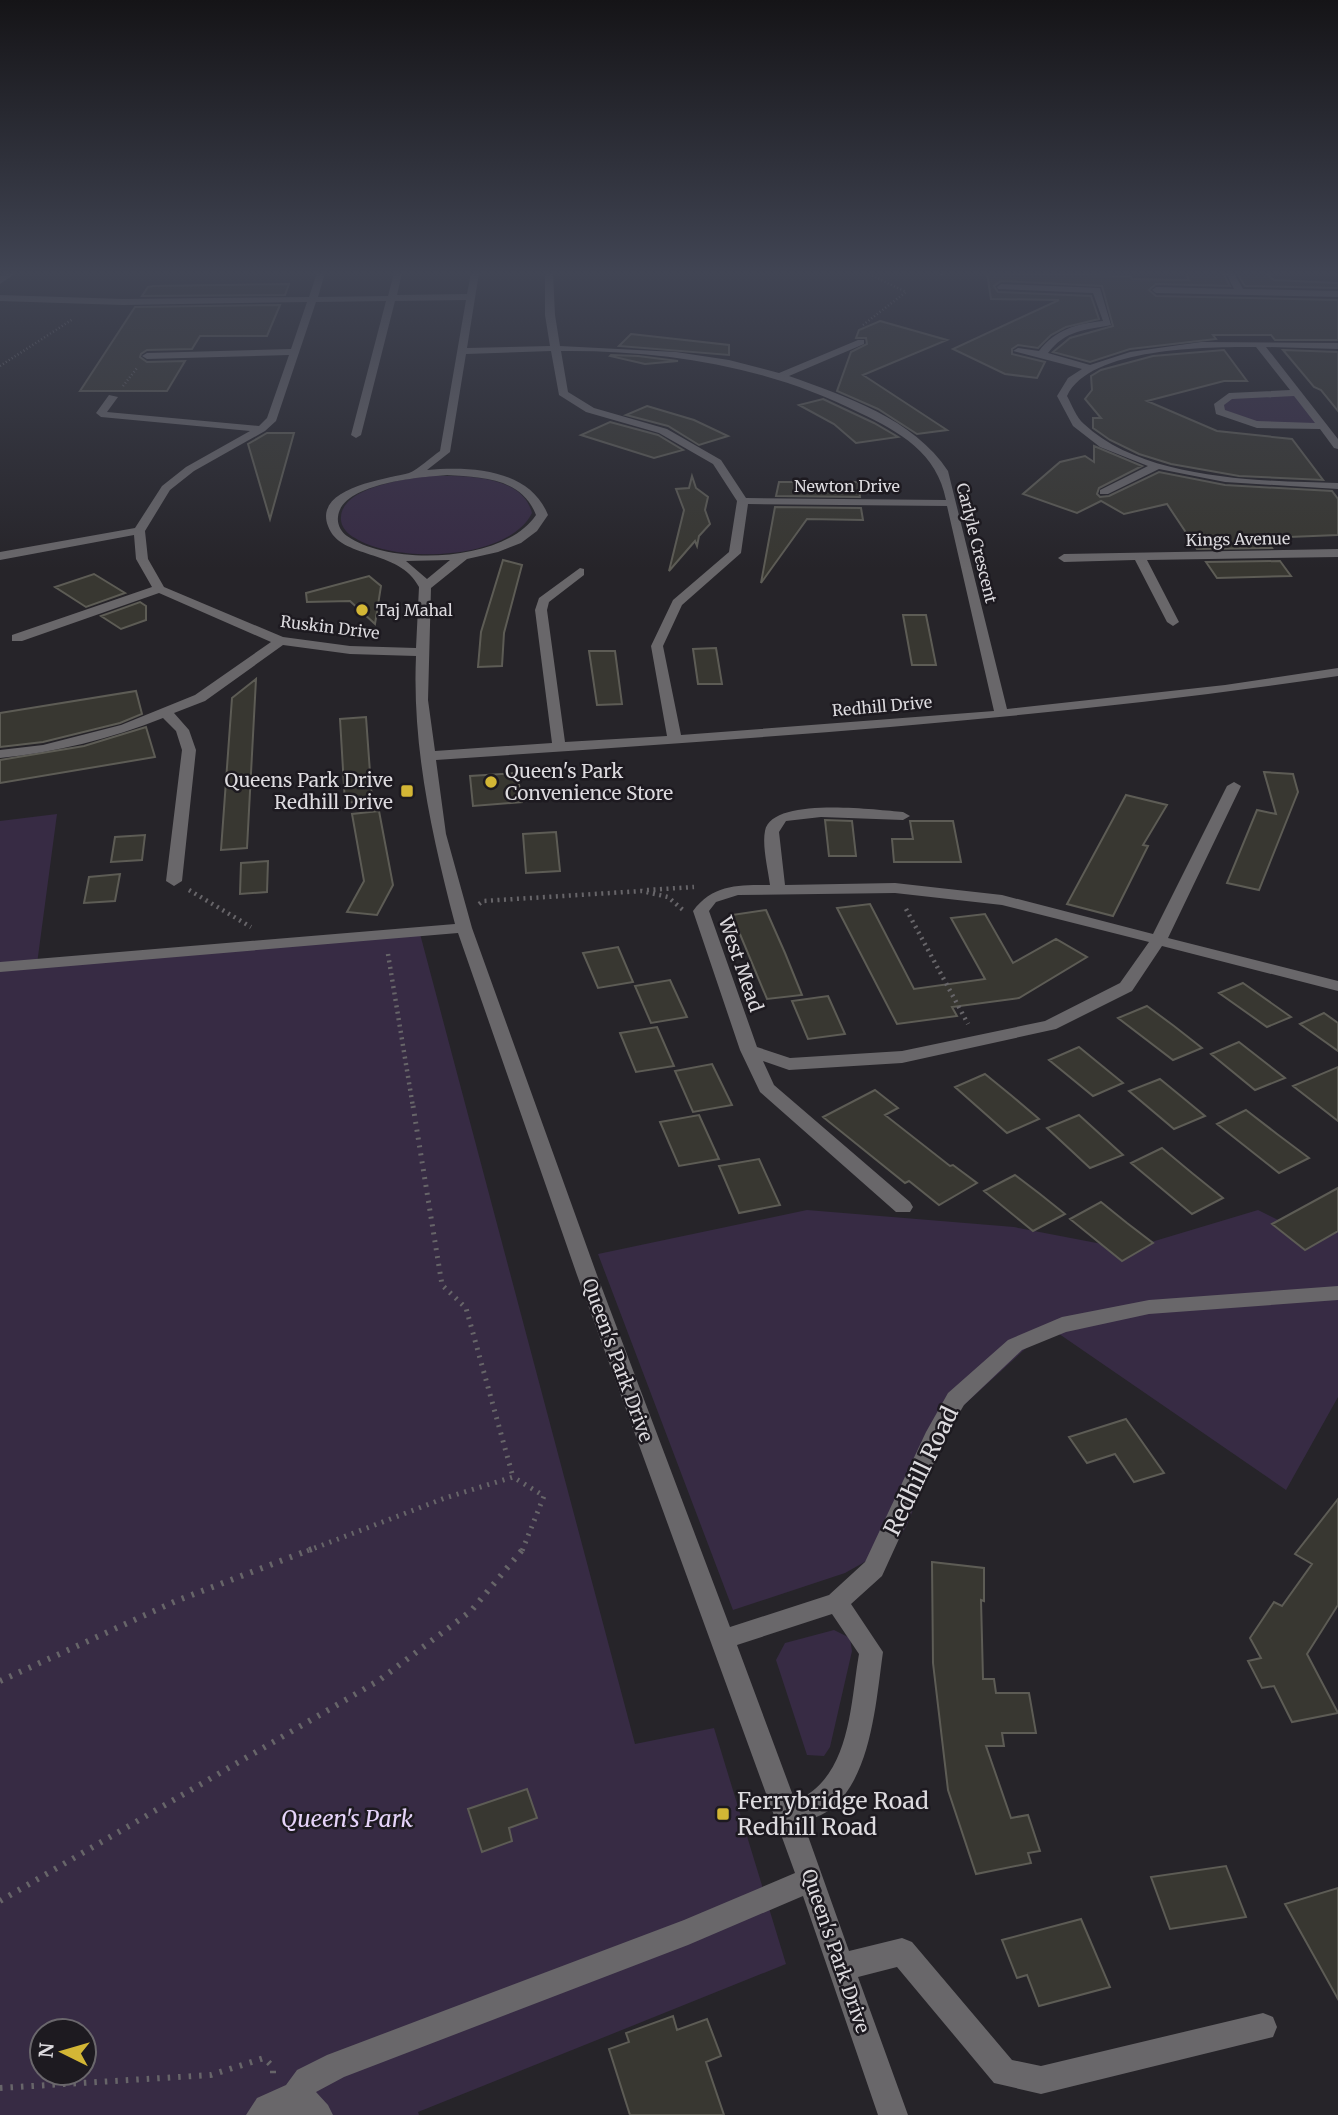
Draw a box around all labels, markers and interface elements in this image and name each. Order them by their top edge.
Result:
street label: Newton Drive [794,476,900,496]
street label: Carlyle Crescent [952,481,1002,606]
street label: Kings Avenue [1186,528,1290,550]
place label: Taj Mahal [376,600,453,620]
marker: Taj Mahal [354,602,370,618]
street label: Ruskin Drive [279,611,381,643]
street label: Redhill Drive [831,692,933,720]
place label: Queen's Park Convenience Store [505,759,673,805]
place label: Queens Park Drive Redhill Drive [224,768,393,814]
marker: Queen's Park Convenience Store [483,774,499,790]
marker: Queens Park Drive Redhill Drive [399,783,415,799]
street label: West Mead [713,912,769,1015]
street label: Queen's Park Drive [577,1275,659,1445]
street label: Redhill Road [877,1401,964,1540]
place label: Ferrybridge Road Redhill Road [737,1786,929,1841]
park label: Queen's Park [281,1804,413,1833]
marker: Ferrybridge Road Redhill Road [715,1806,731,1822]
street label: Queen's Park Drive [797,1866,875,2036]
north arrow [28,2017,98,2087]
text: N [33,2042,59,2059]

